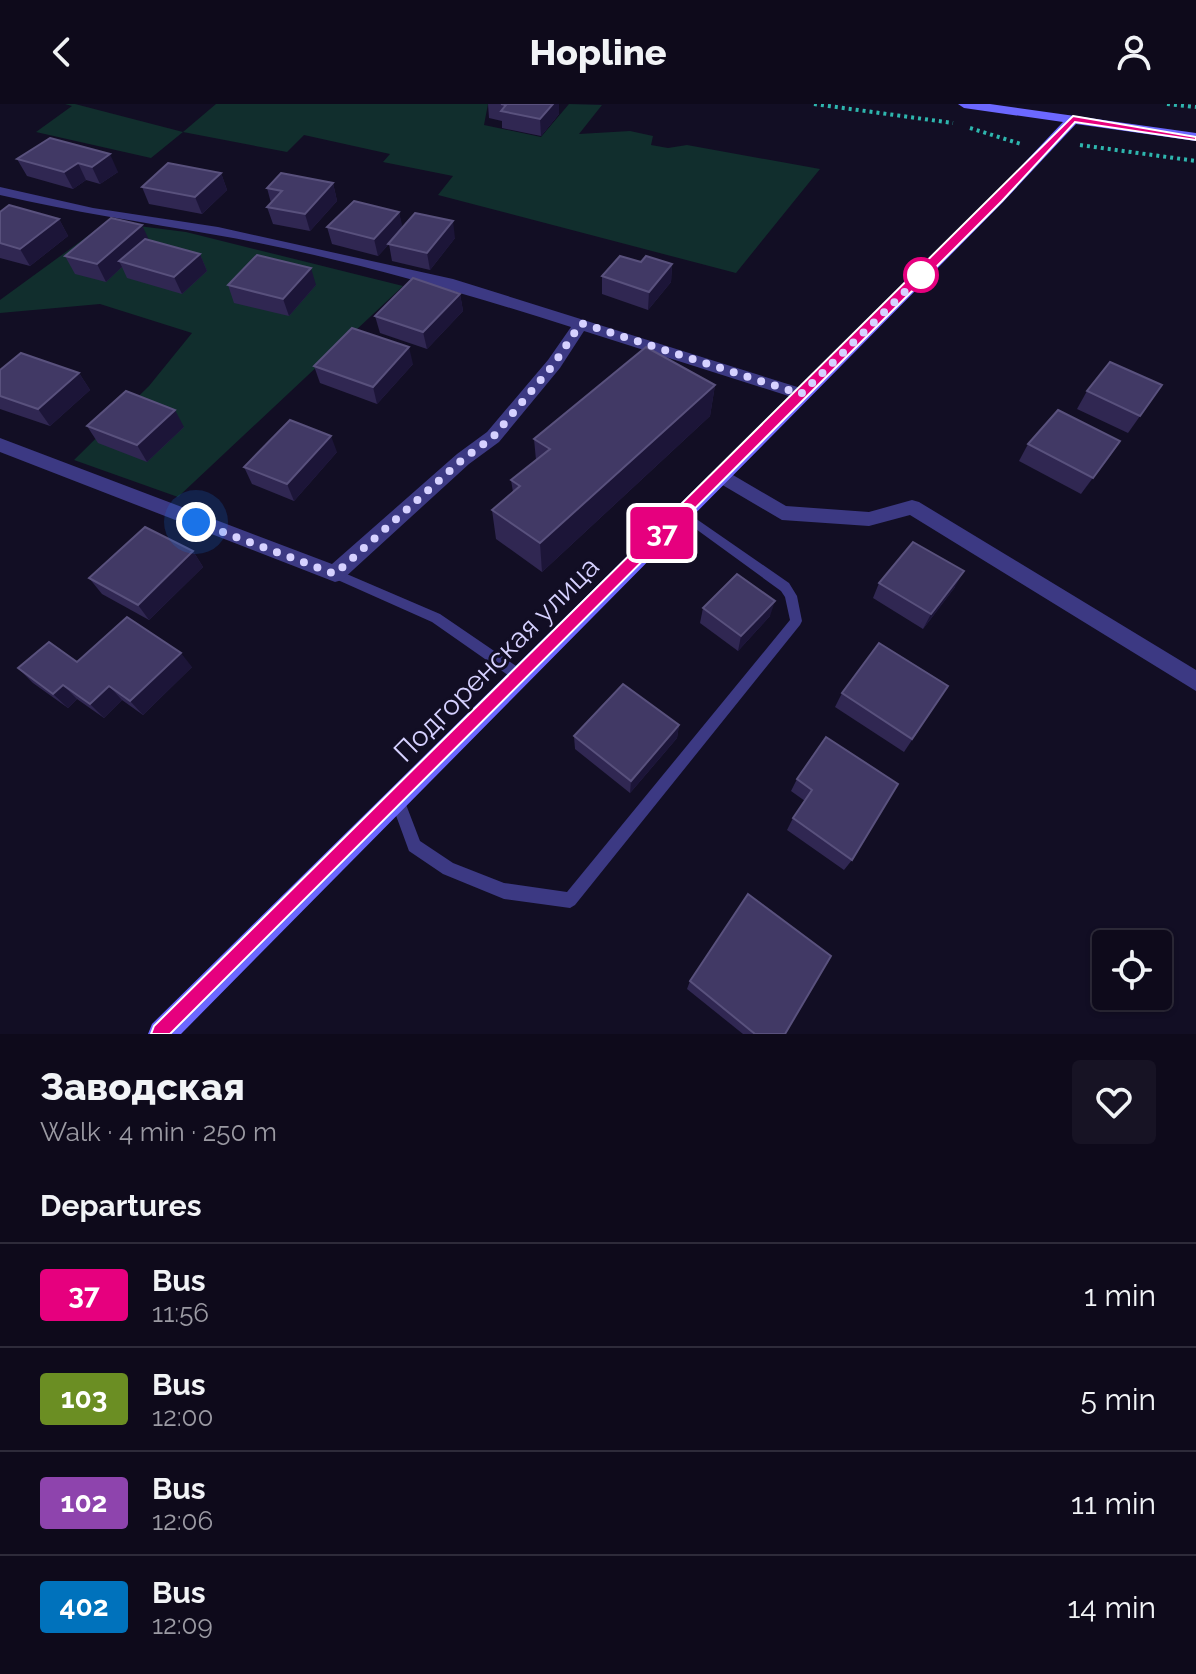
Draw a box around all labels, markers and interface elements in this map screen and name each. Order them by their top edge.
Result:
icon: back [40,30,84,74]
icon: person [1112,30,1156,74]
text: Hopline [529,31,667,73]
unlabelled marker [904,258,938,292]
your location [176,502,216,542]
line badge: 37 [626,507,698,559]
text: 37 [646,516,678,549]
street label: Подгоренская улица [387,550,606,769]
map controls [1092,930,1172,1010]
button: locate [1092,930,1172,1010]
button: heart [1072,1060,1156,1144]
text: Заводская [40,1064,245,1109]
text: Walk · 4 min · 250 m [40,1117,277,1147]
text: Departures [40,1188,202,1223]
text: Bus [152,1263,206,1298]
text: 37 [68,1278,100,1311]
text: 1 min [1084,1278,1156,1313]
text: 11:56 [152,1298,209,1328]
text: Bus [152,1367,206,1402]
text: 103 [61,1382,107,1415]
text: 5 min [1080,1382,1156,1417]
text: 12:00 [152,1402,213,1432]
text: Bus [152,1471,206,1506]
text: 102 [61,1486,107,1519]
text: 11 min [1071,1486,1156,1521]
text: 12:06 [152,1506,213,1536]
text: Bus [152,1575,206,1610]
text: 402 [60,1590,108,1623]
text: 14 min [1068,1590,1156,1625]
text: 12:09 [152,1610,213,1640]

